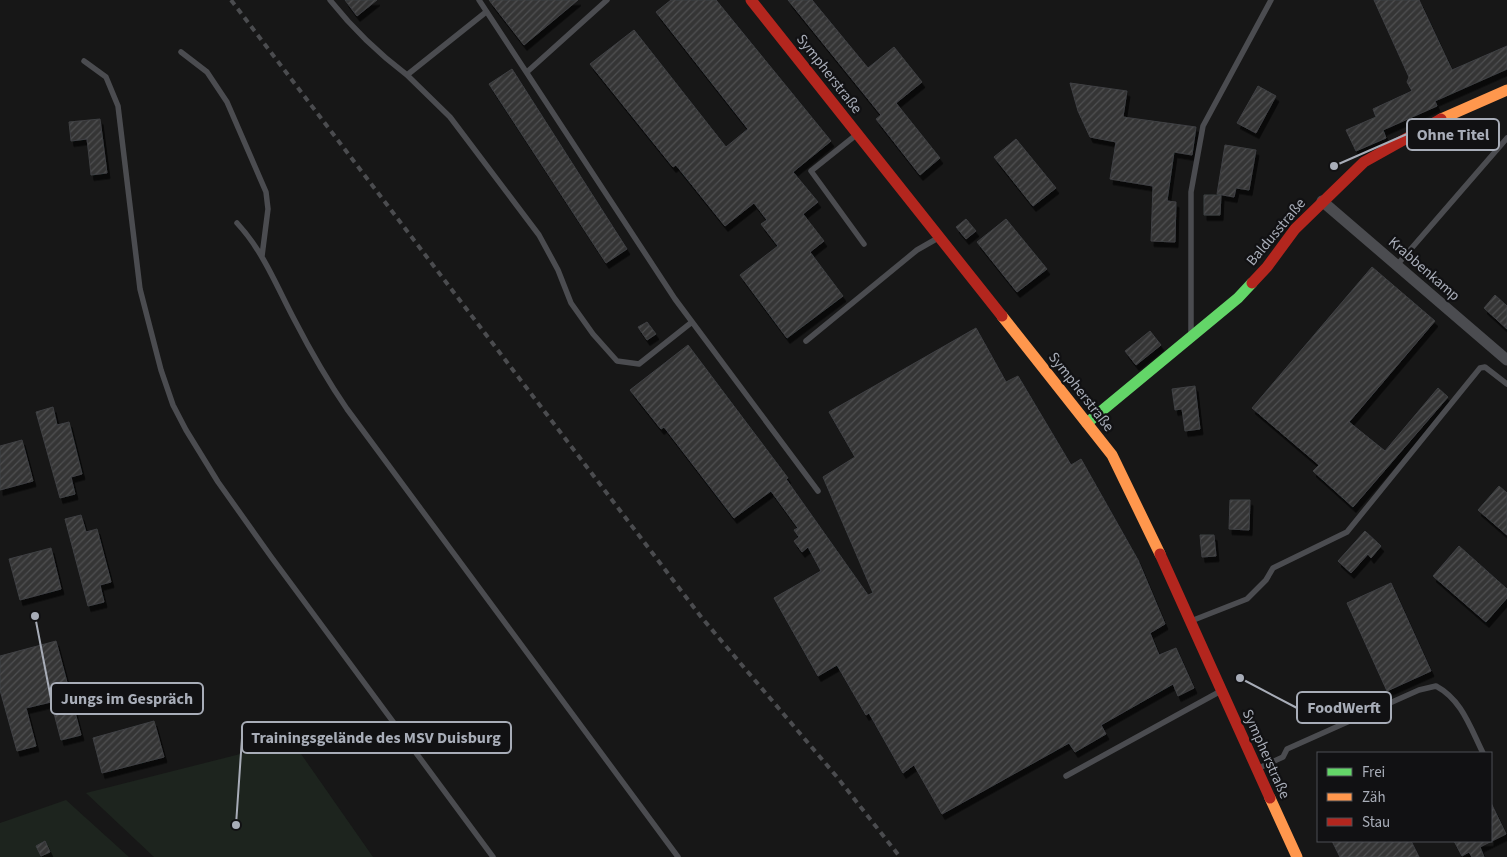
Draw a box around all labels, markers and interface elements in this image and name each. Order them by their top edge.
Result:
street label: Sympherstraße [791,30,867,118]
callout: Ohne Titel [1407,119,1499,150]
text: Ohne Titel [1417,124,1490,146]
street label: Baldusstraße [1241,194,1311,270]
street label: Krabbenkamp [1384,232,1464,306]
street label: Sympherstraße [1043,348,1119,436]
callout: Jungs im Gespräch [51,683,203,714]
text: Jungs im Gespräch [61,688,193,710]
callout: FoodWerft [1297,692,1391,723]
text: FoodWerft [1307,697,1381,719]
street label: Sympherstraße [1237,706,1295,802]
callout: Trainingsgelände des MSV Duisburg [242,722,511,753]
text: Trainingsgelände des MSV Duisburg [251,727,501,749]
legend [1317,752,1492,842]
text: Frei [1362,762,1385,783]
text: Zäh [1362,787,1386,808]
text: Stau [1362,812,1390,833]

